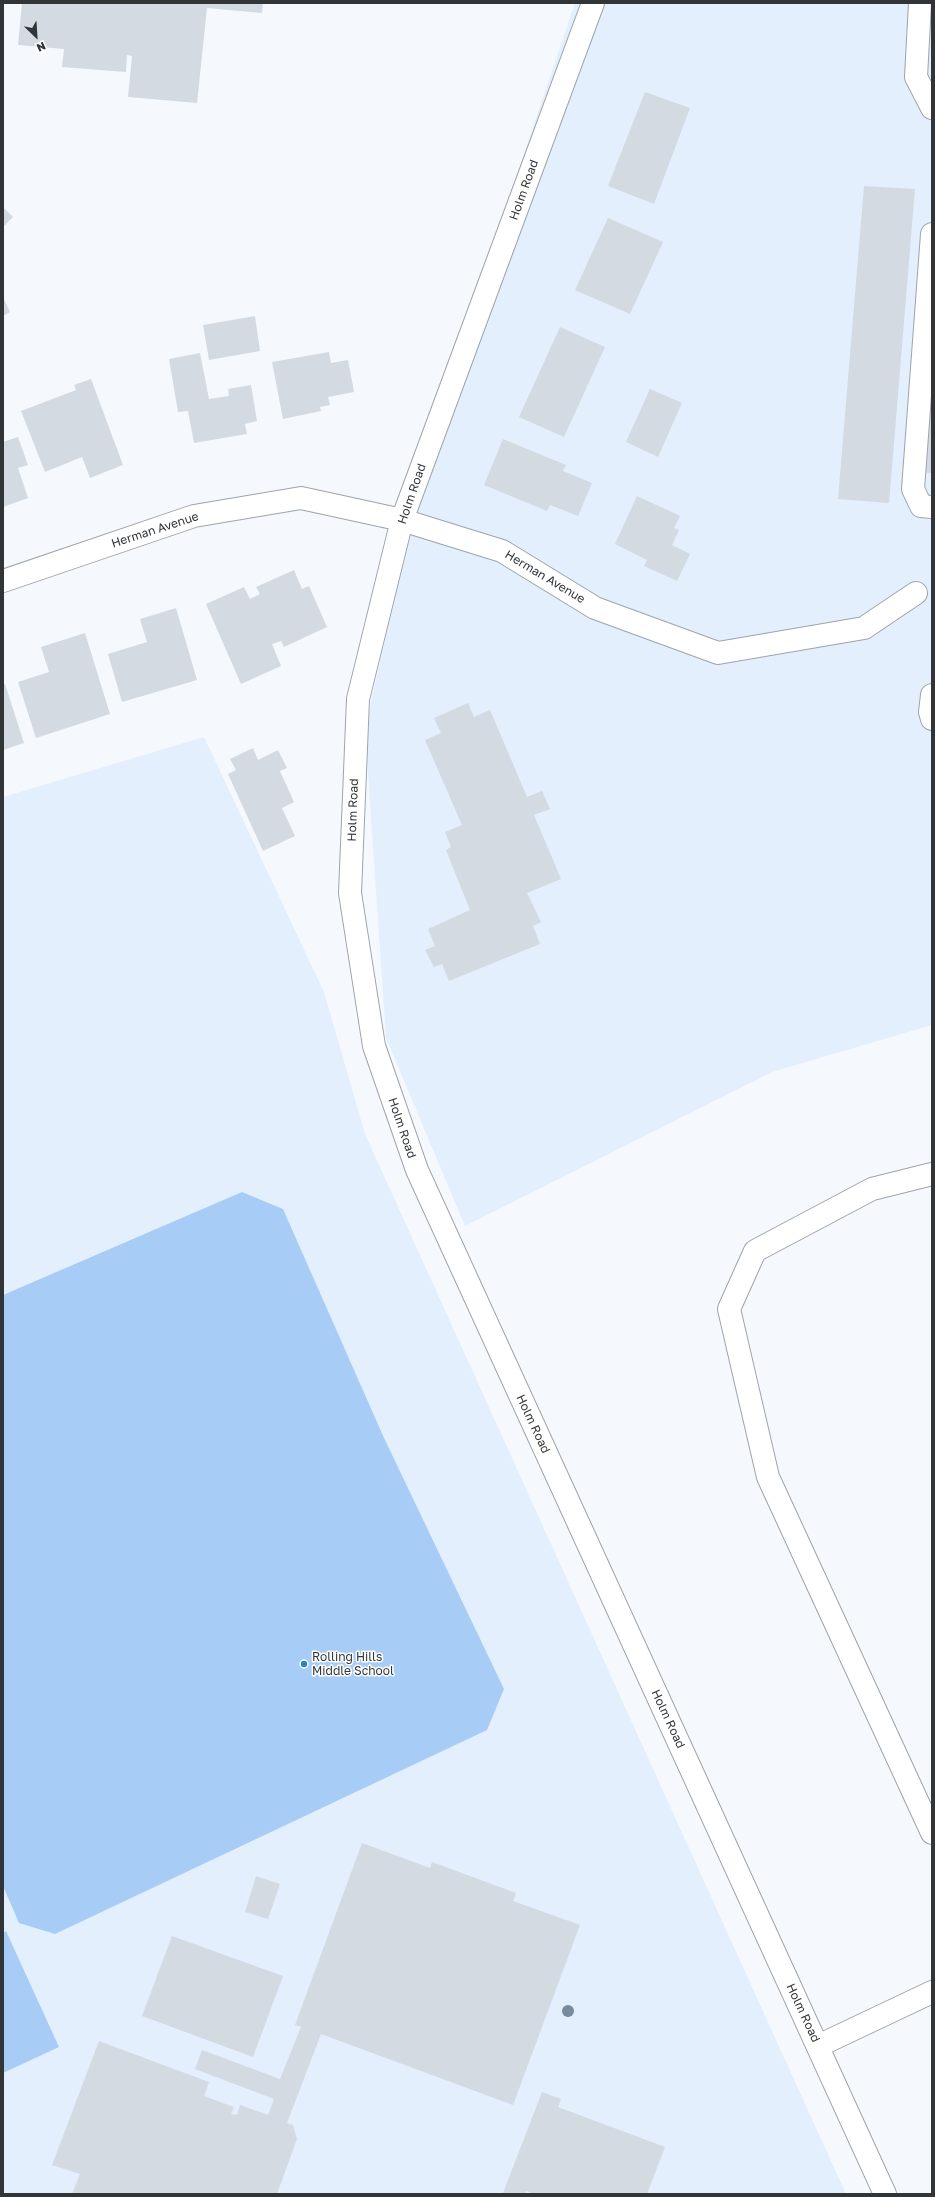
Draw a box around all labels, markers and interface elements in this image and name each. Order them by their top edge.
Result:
north arrow [16,16,56,56]
text: N [35,40,48,55]
street label: Holm Road [506,158,542,222]
street label: Holm Road [395,462,429,526]
street label: Herman Avenue [110,509,200,551]
street label: Herman Avenue [502,547,588,607]
street label: Holm Road [345,778,361,842]
street label: Holm Road [385,1096,419,1160]
street label: Holm Road [513,1392,553,1456]
place label: Rolling Hills Middle School [312,1650,394,1678]
marker: Rolling Hills Middle School [299,1659,309,1669]
street label: Holm Road [648,1687,688,1751]
street label: Holm Road [783,1981,823,2045]

